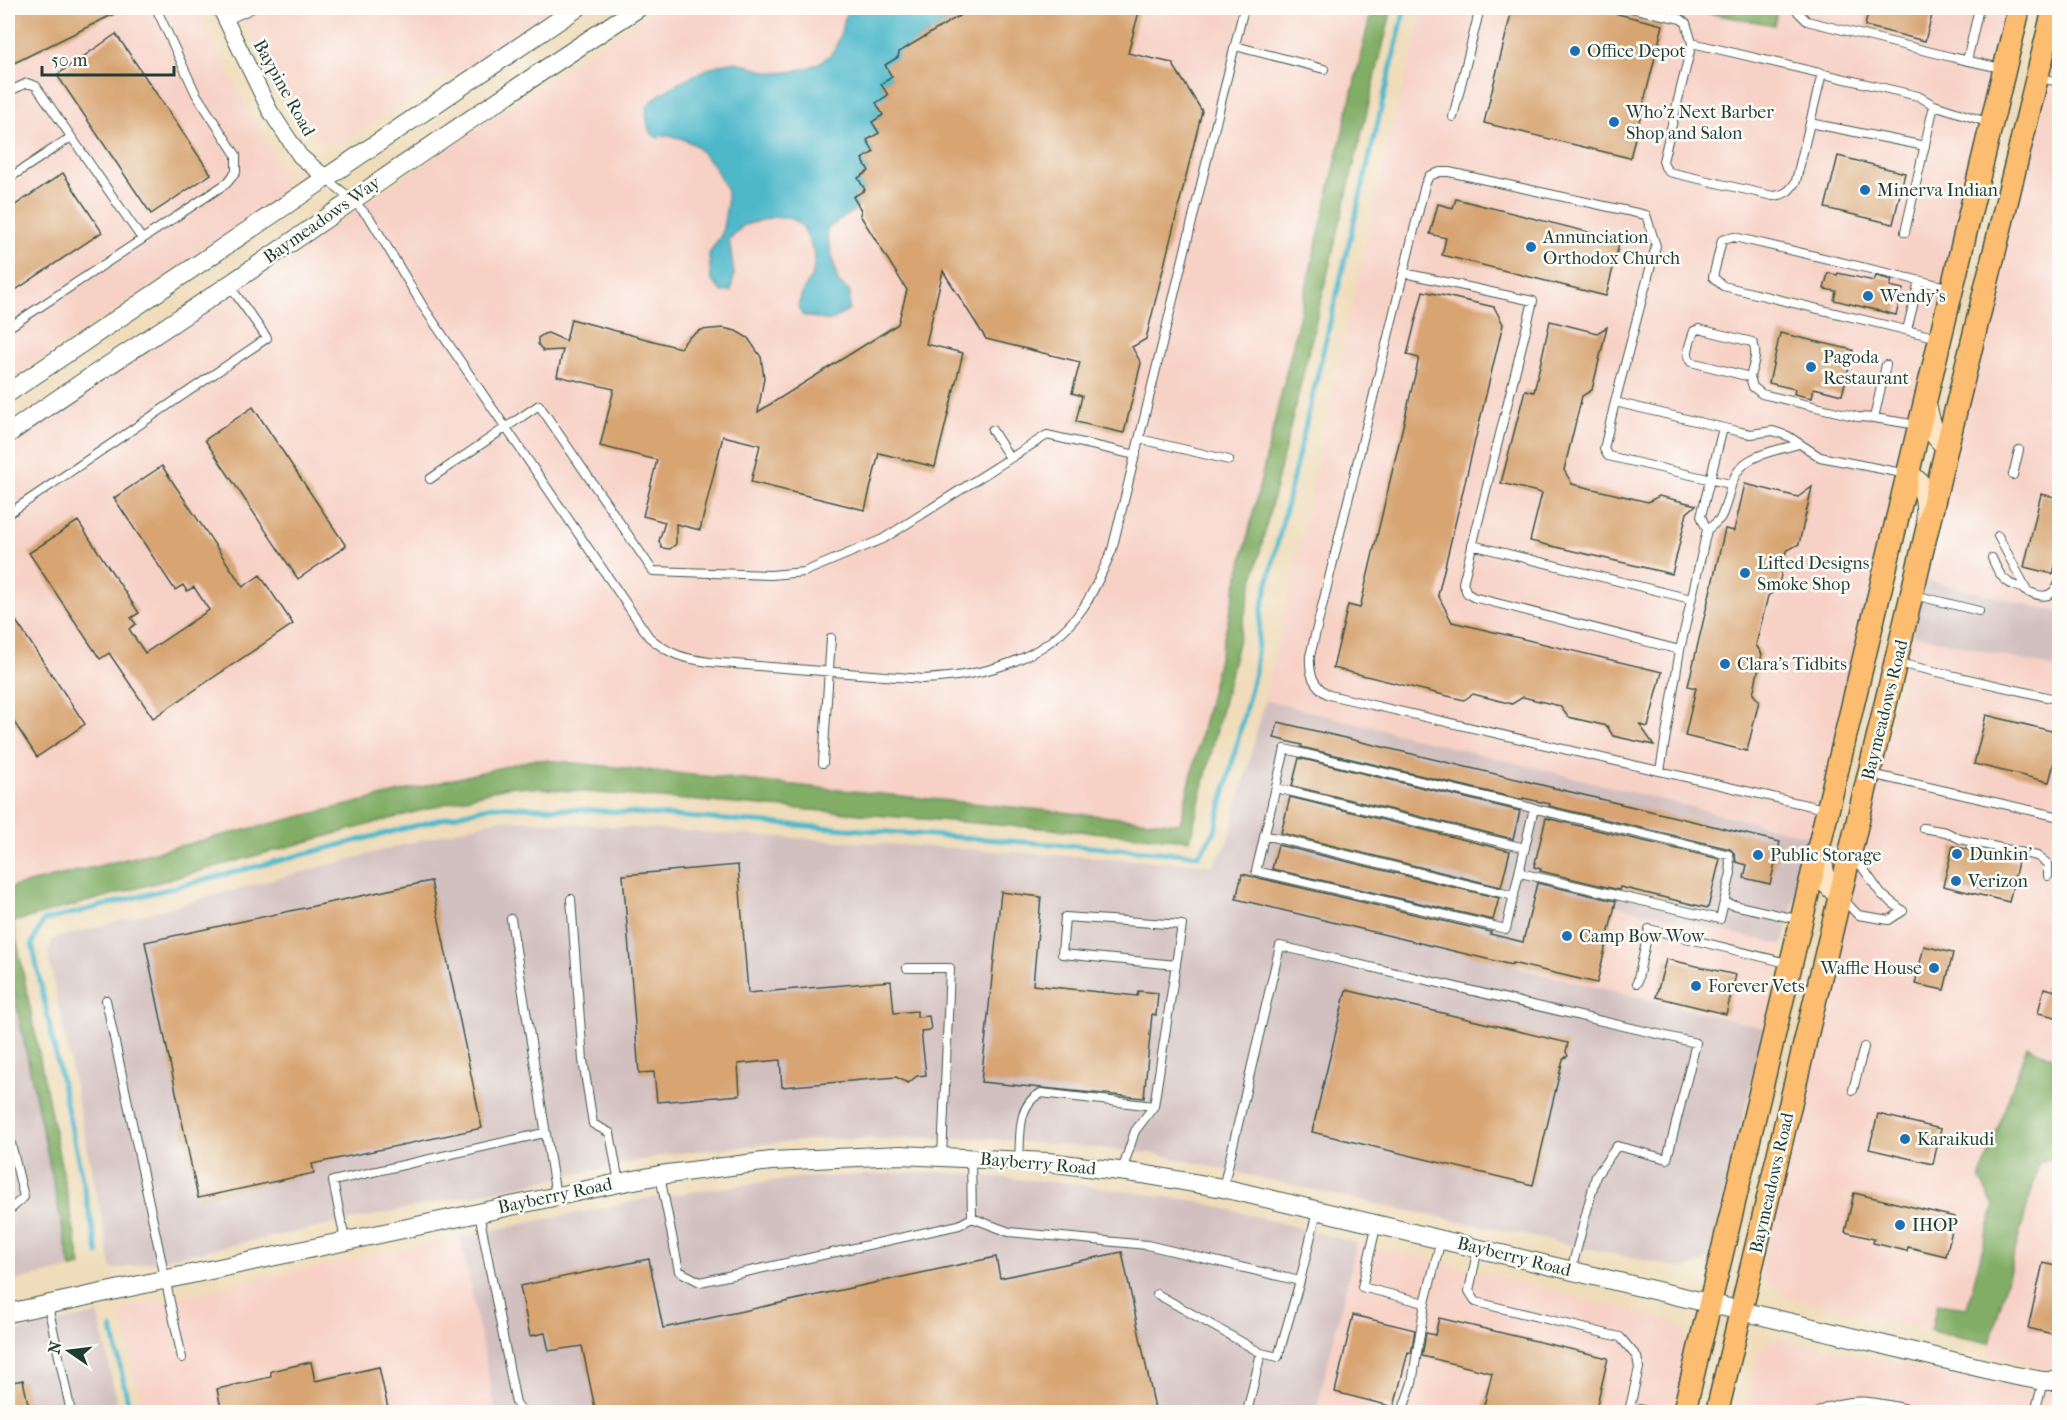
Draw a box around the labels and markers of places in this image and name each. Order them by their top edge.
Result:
place label: Office Depot [1587,41,1686,62]
marker: Office Depot [1568,44,1582,58]
place label: Who'z Next Barber Shop and Salon [1625,102,1774,144]
marker: Who'z Next Barber Shop and Salon [1607,115,1621,129]
place label: Minerva Indian [1877,180,1999,201]
marker: Minerva Indian [1858,183,1872,197]
place label: Annunciation Orthodox Church [1542,227,1680,269]
marker: Annunciation Orthodox Church [1524,240,1538,254]
place label: Wendy's [1879,286,1946,307]
marker: Wendy's [1861,289,1875,303]
place label: Pagoda Restaurant [1823,347,1910,389]
marker: Pagoda Restaurant [1804,360,1818,374]
place label: Lifted Designs Smoke Shop [1757,553,1870,595]
marker: Lifted Designs Smoke Shop [1738,566,1752,580]
place label: Clara's Tidbits [1737,654,1847,675]
marker: Clara's Tidbits [1718,657,1732,671]
place label: Dunkin' [1969,844,2032,865]
place label: Public Storage [1770,845,1882,866]
marker: Dunkin' [1950,847,1964,861]
marker: Public Storage [1751,848,1765,862]
place label: Verizon [1967,871,2029,892]
marker: Verizon [1949,874,1963,888]
place label: Camp Bow Wow [1579,926,1705,947]
marker: Camp Bow Wow [1560,929,1574,943]
place label: Waffle House [1819,958,1922,979]
marker: Waffle House [1927,961,1941,975]
place label: Forever Vets [1708,976,1805,997]
marker: Forever Vets [1689,979,1703,993]
place label: Karaikudi [1917,1129,1995,1150]
marker: Karaikudi [1898,1132,1912,1146]
place label: IHOP [1912,1215,1958,1236]
marker: IHOP [1893,1218,1907,1232]

